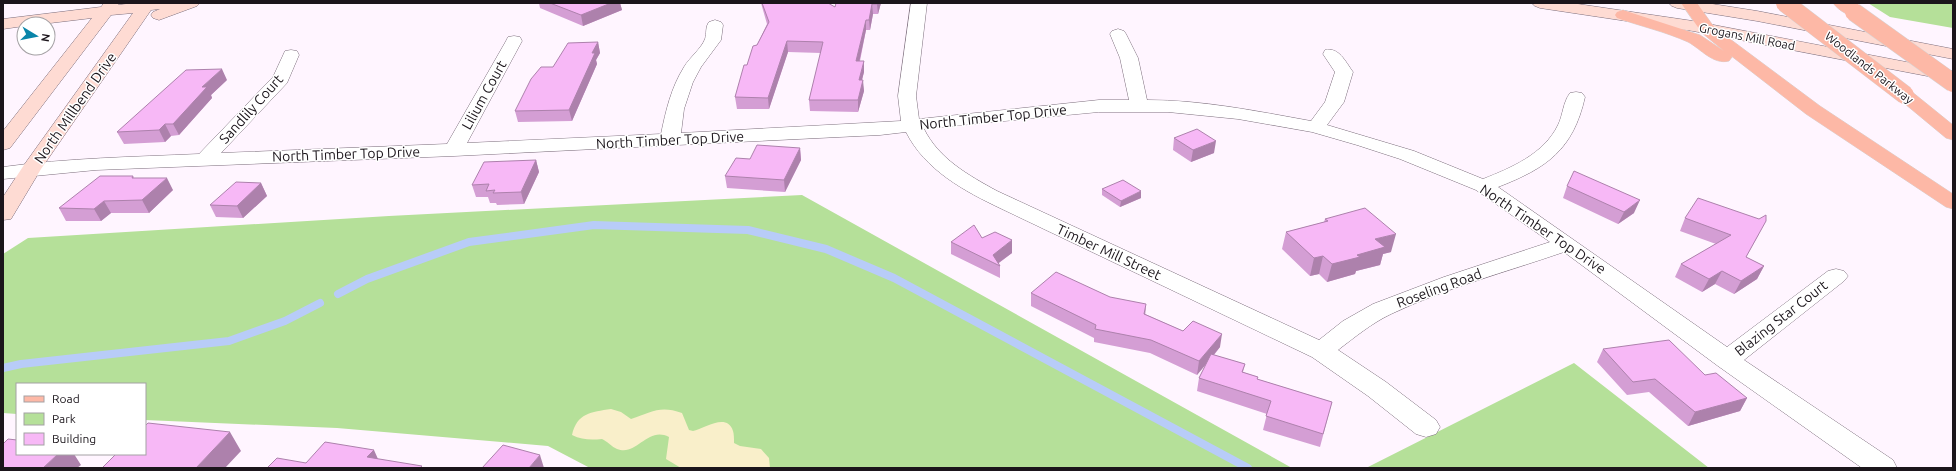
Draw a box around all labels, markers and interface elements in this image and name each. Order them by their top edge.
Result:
north arrow [16,16,56,56]
street label: Grogans Mill Road [1698,21,1796,52]
street label: Woodlands Parkway [1823,29,1916,106]
text: N [39,33,52,43]
street label: North Millbend Drive [31,50,119,166]
street label: Lilium Court [458,57,510,132]
street label: Sandlily Court [216,71,286,147]
street label: North Timber Top Drive [919,101,1067,133]
street label: North Timber Top Drive [596,128,744,152]
street label: North Timber Top Drive [272,143,420,165]
street label: North Timber Top Drive [1477,181,1609,277]
street label: Timber Mill Street [1054,221,1164,283]
street label: Roseling Road [1394,265,1484,311]
street label: Blazing Star Court [1732,277,1831,359]
legend [16,383,146,455]
text: Road [52,392,80,405]
text: Park [52,412,76,425]
text: Building [52,432,96,445]

